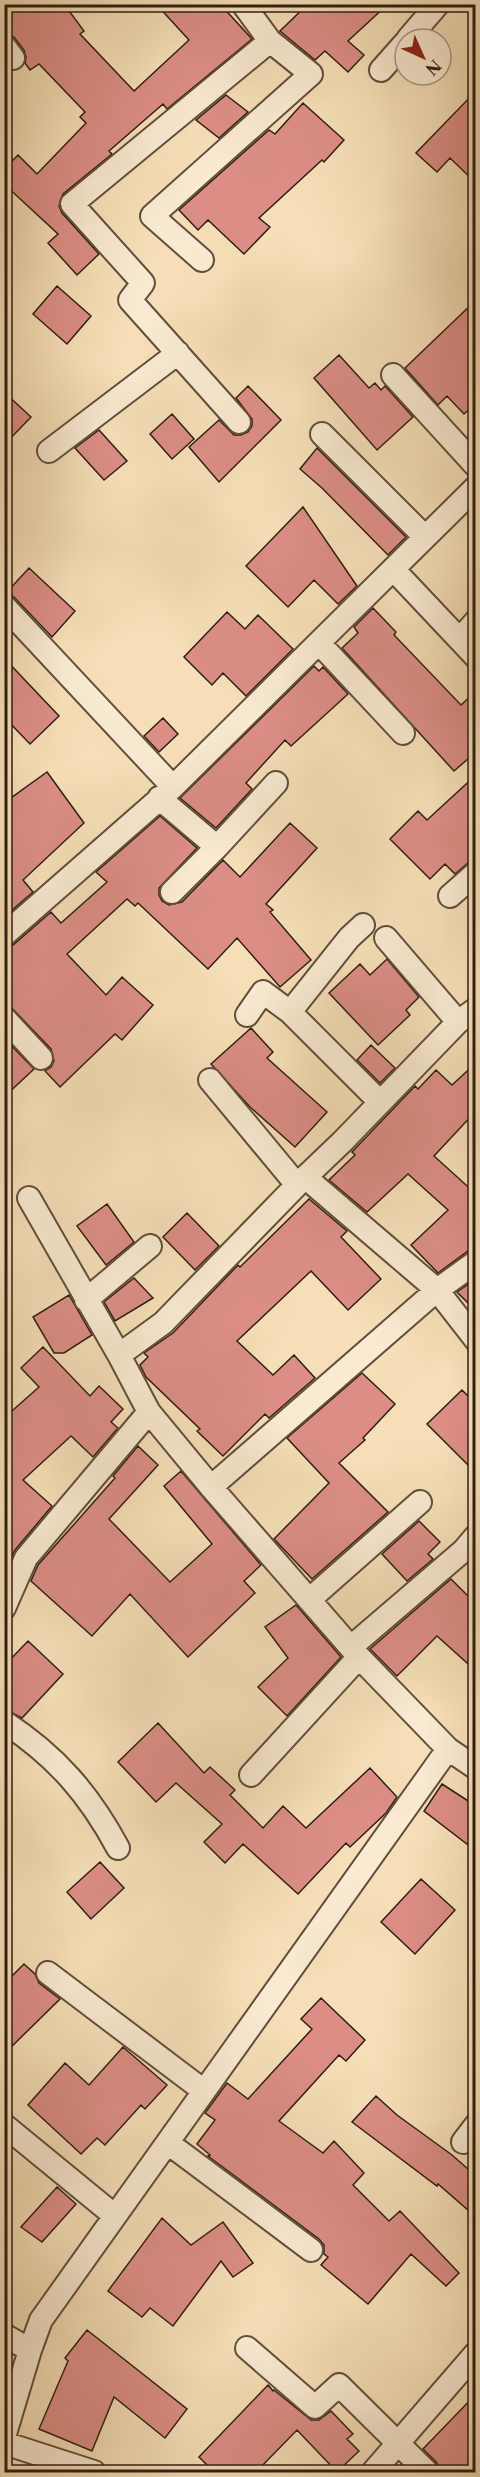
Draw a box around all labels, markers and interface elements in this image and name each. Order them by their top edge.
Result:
north arrow [393,27,453,87]
text: N [422,56,446,80]

